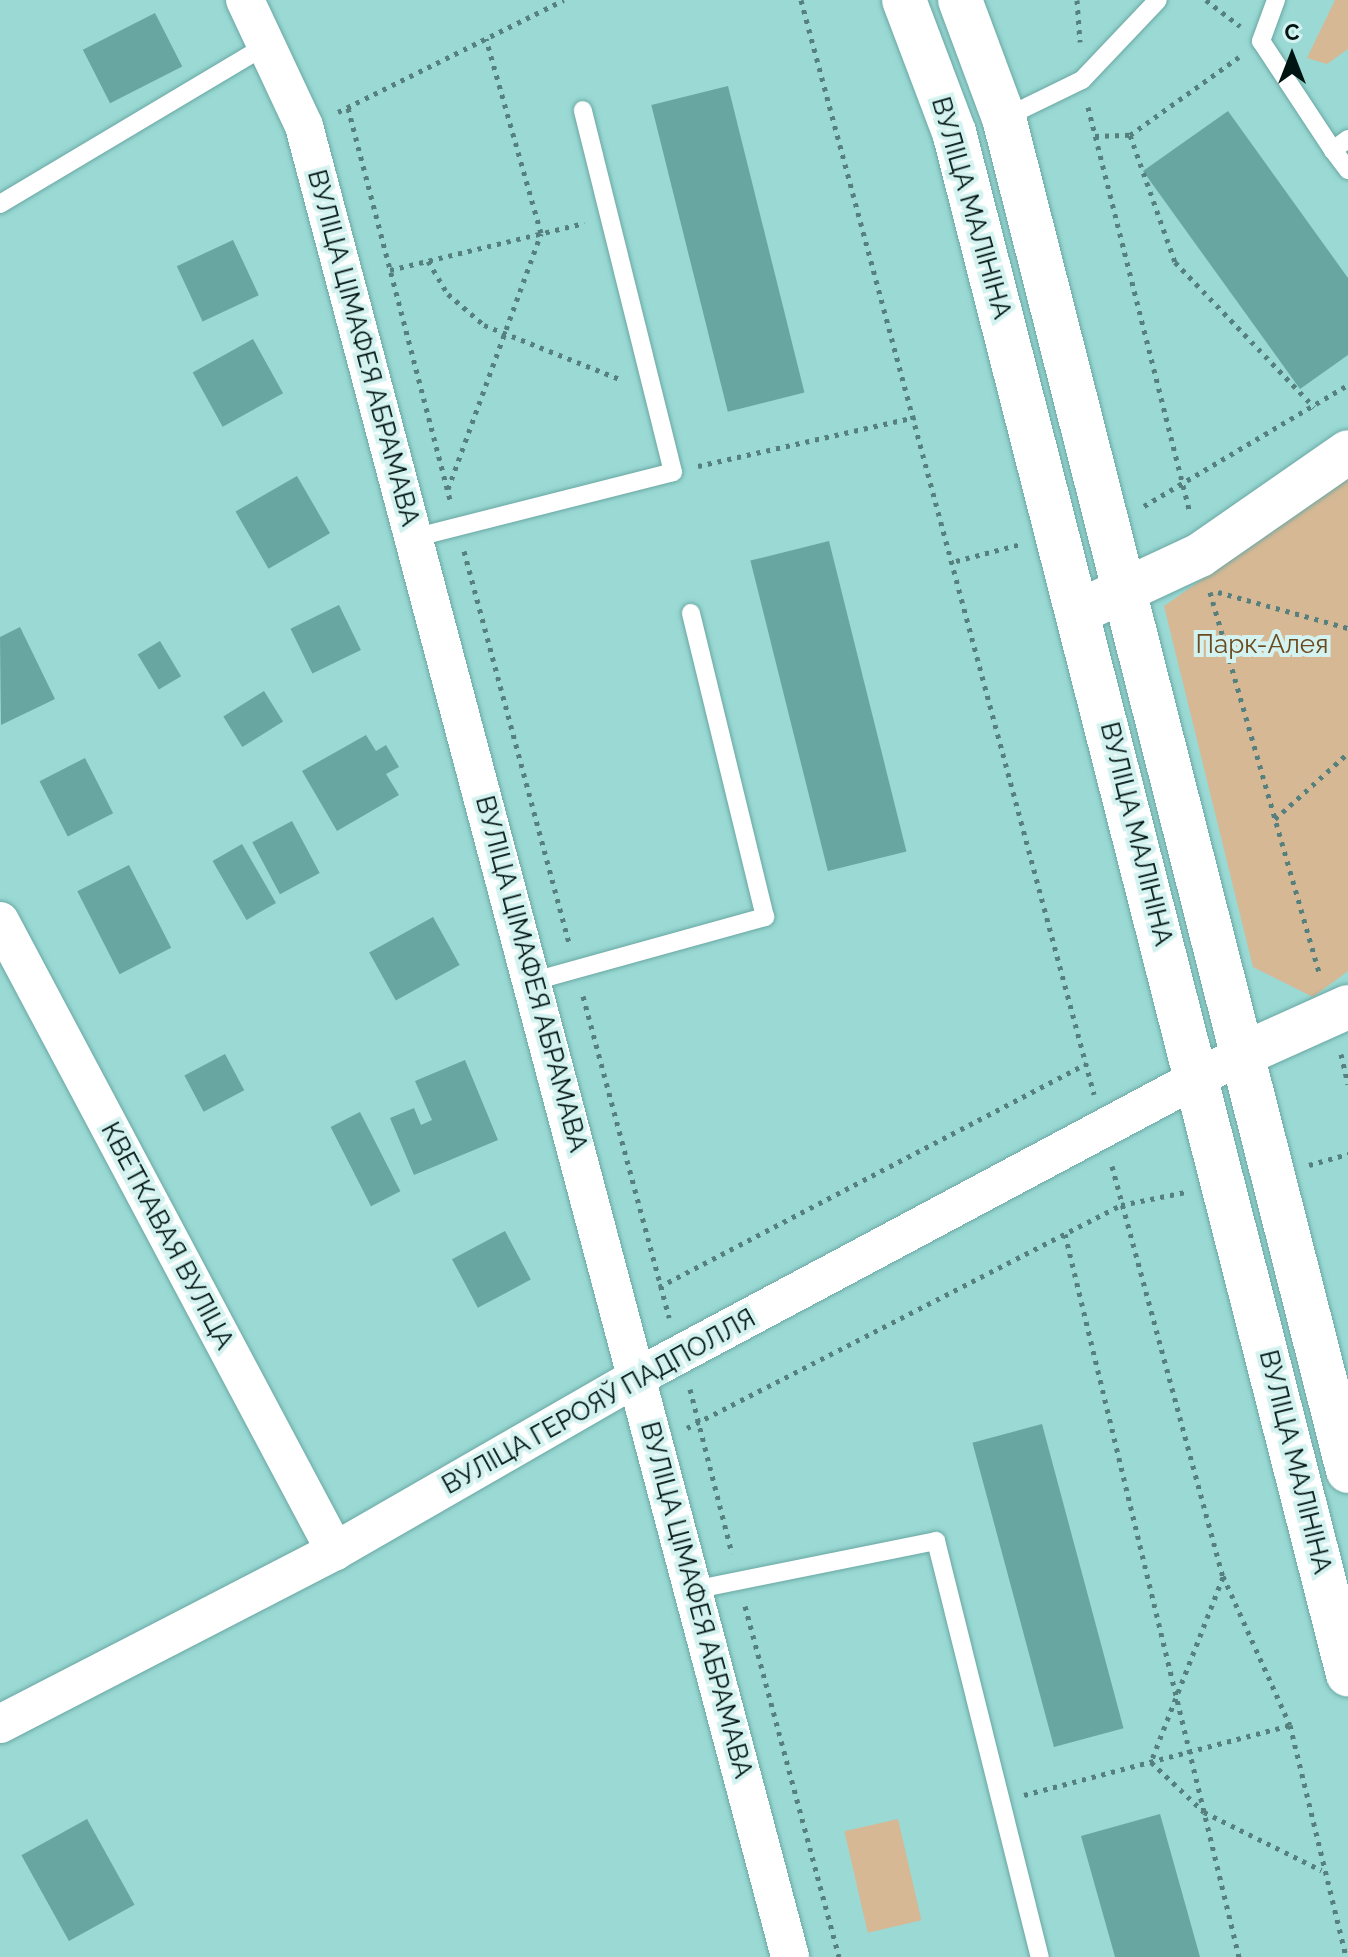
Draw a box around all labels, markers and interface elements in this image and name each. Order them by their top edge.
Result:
north arrow [1252,16,1332,96]
text: С [1284,19,1300,45]
street label: ВУЛІЦА МАЛІНІНА [924,93,1018,323]
street label: ВУЛІЦА ЦІМАФЕЯ АБРАМАВА [300,166,426,530]
park label: Парк-Алея [1195,629,1329,661]
street label: ВУЛІЦА МАЛІНІНА [1093,719,1179,949]
street label: ВУЛІЦА ЦІМАФЕЯ АБРАМАВА [468,792,594,1156]
street label: КВЕТКАВАЯ ВУЛІЦА [94,1117,240,1355]
street label: ВУЛІЦА ГЕРОЯЎ ПАДПОЛЛЯ [437,1303,761,1501]
street label: ВУЛІЦА МАЛІНІНА [1252,1347,1338,1577]
street label: ВУЛІЦА ЦІМАФЕЯ АБРАМАВА [633,1418,759,1782]

